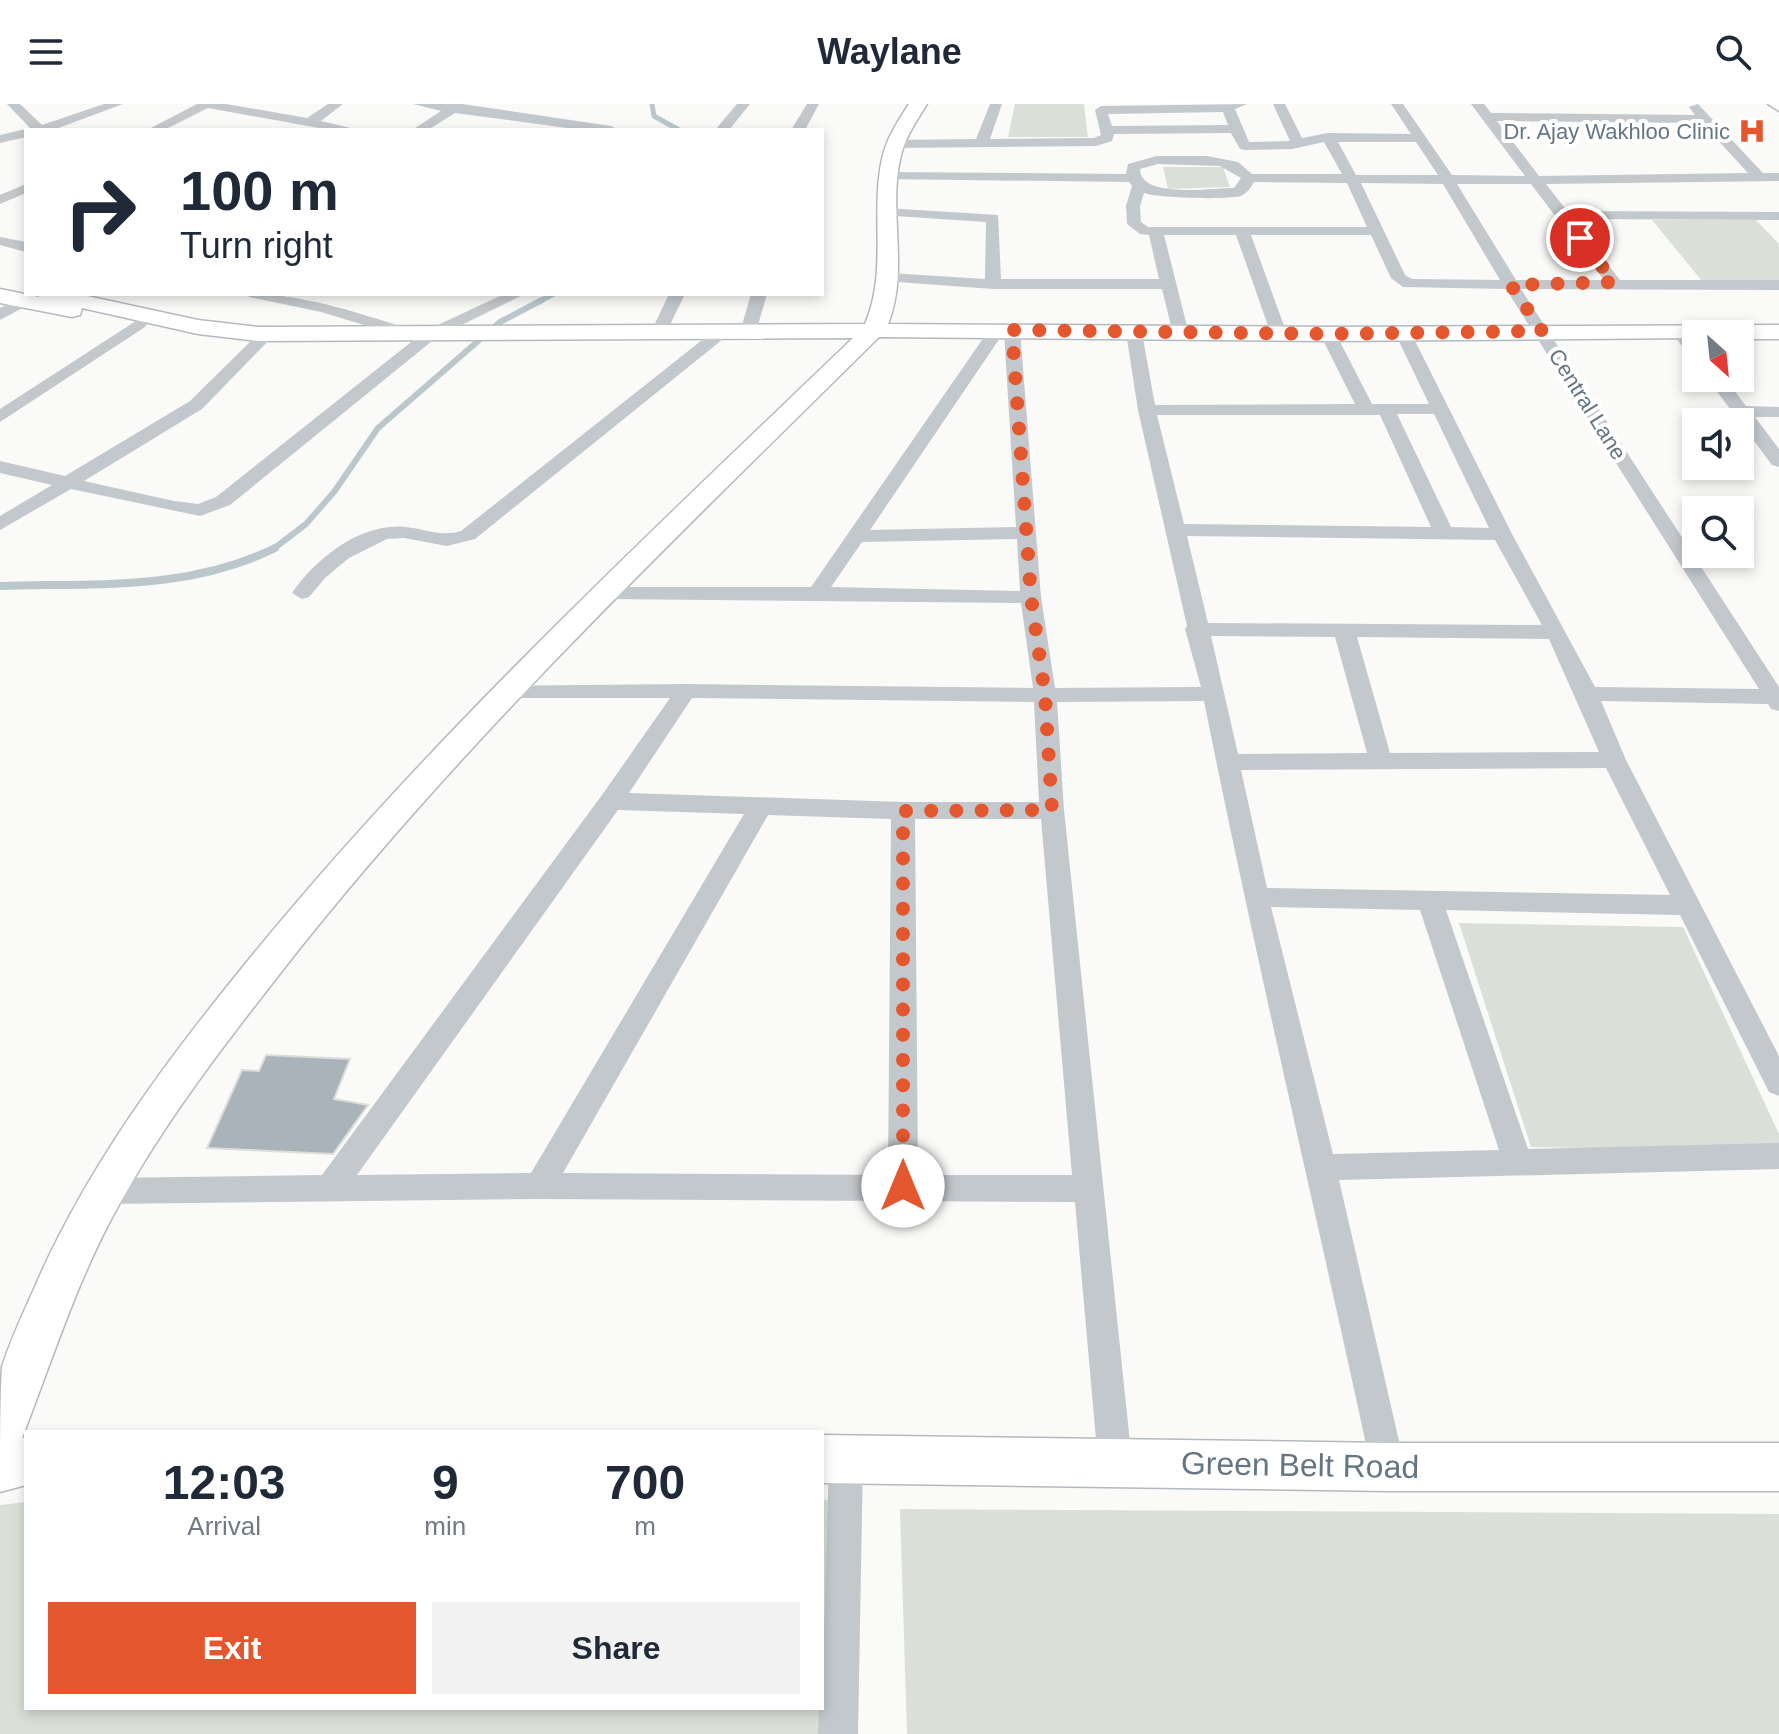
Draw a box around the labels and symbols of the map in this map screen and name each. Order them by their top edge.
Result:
hospital icon: Dr. Ajay Wakhloo Clinic [1737,116,1767,146]
place label: Dr. Ajay Wakhloo Clinic [1503,119,1730,144]
pin [1546,204,1614,272]
north arrow [1682,320,1754,392]
street label: Central Lane [1544,344,1632,464]
position arrow [861,1144,945,1228]
street label: Green Belt Road [1181,1445,1419,1485]

